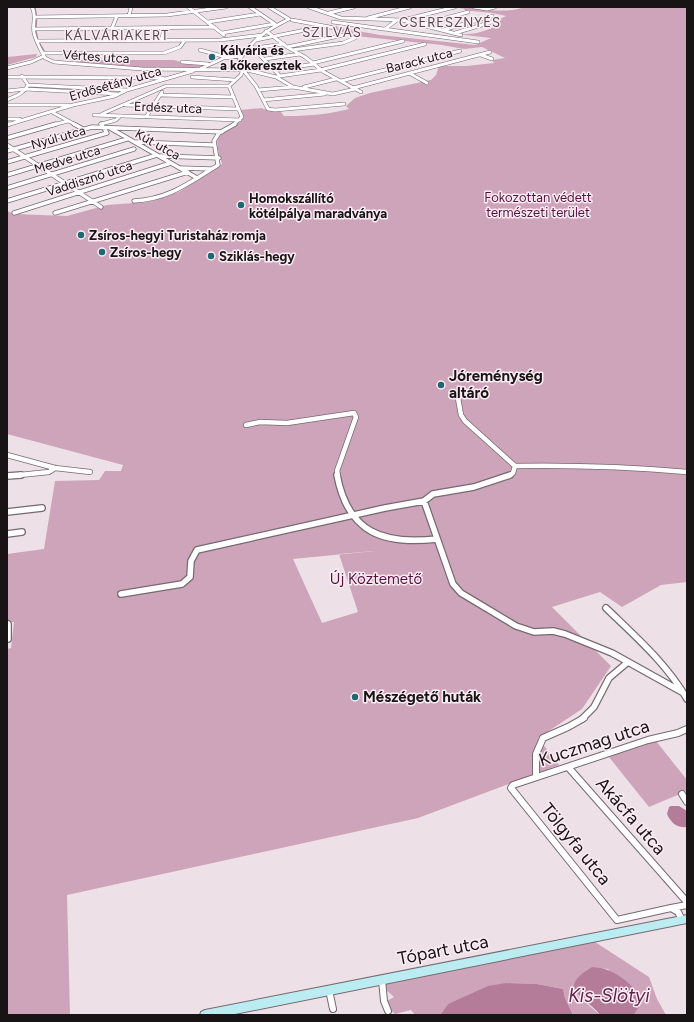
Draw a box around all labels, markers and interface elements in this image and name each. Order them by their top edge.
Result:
district label: CSERESZNYÉS [399,15,501,30]
district label: SZILVÁS [302,25,362,40]
district label: KÁLVÁRIAKERT [65,28,169,43]
place label: Kálvária és a kőkeresztek [220,43,302,73]
street label: Barack utca [384,45,454,76]
street label: Vértes utca [62,47,130,66]
marker: Kálvária és a kőkeresztek [207,52,217,62]
street label: Erdősétány utca [67,63,163,104]
street label: Erdész utca [134,99,202,116]
street label: Nyúl utca [29,123,87,152]
street label: Kút utca [133,126,183,163]
street label: Medve utca [32,142,102,177]
street label: Vaddisznó utca [44,157,134,199]
park label: Fokozottan védett természeti terület [484,190,592,220]
place label: Homokszállító kötélpálya maradványa [249,191,387,221]
marker: Homokszállító kötélpálya maradványa [236,200,246,210]
place label: Zsíros-hegyi Turistaház romja [89,228,266,243]
marker: Zsíros-hegyi Turistaház romja [76,230,86,240]
place label: Zsíros-hegy [110,245,182,260]
marker: Zsíros-hegy [97,247,107,257]
place label: Sziklás-hegy [219,249,295,264]
marker: Sziklás-hegy [206,251,216,261]
place label: Jóreménység altáró [449,367,543,402]
marker: Jóreménység altáró [436,380,446,390]
park label: Új Köztemető [330,570,423,588]
place label: Mészégető huták [363,688,481,706]
marker: Mészégető huták [350,692,360,702]
street label: Kuczmag utca [536,715,652,771]
street label: Akácfa utca [591,773,671,859]
street label: Tölgyfa utca [536,799,616,889]
street label: Tópart utca [396,930,490,970]
water label: Kis-Slötyi [568,984,650,1007]

